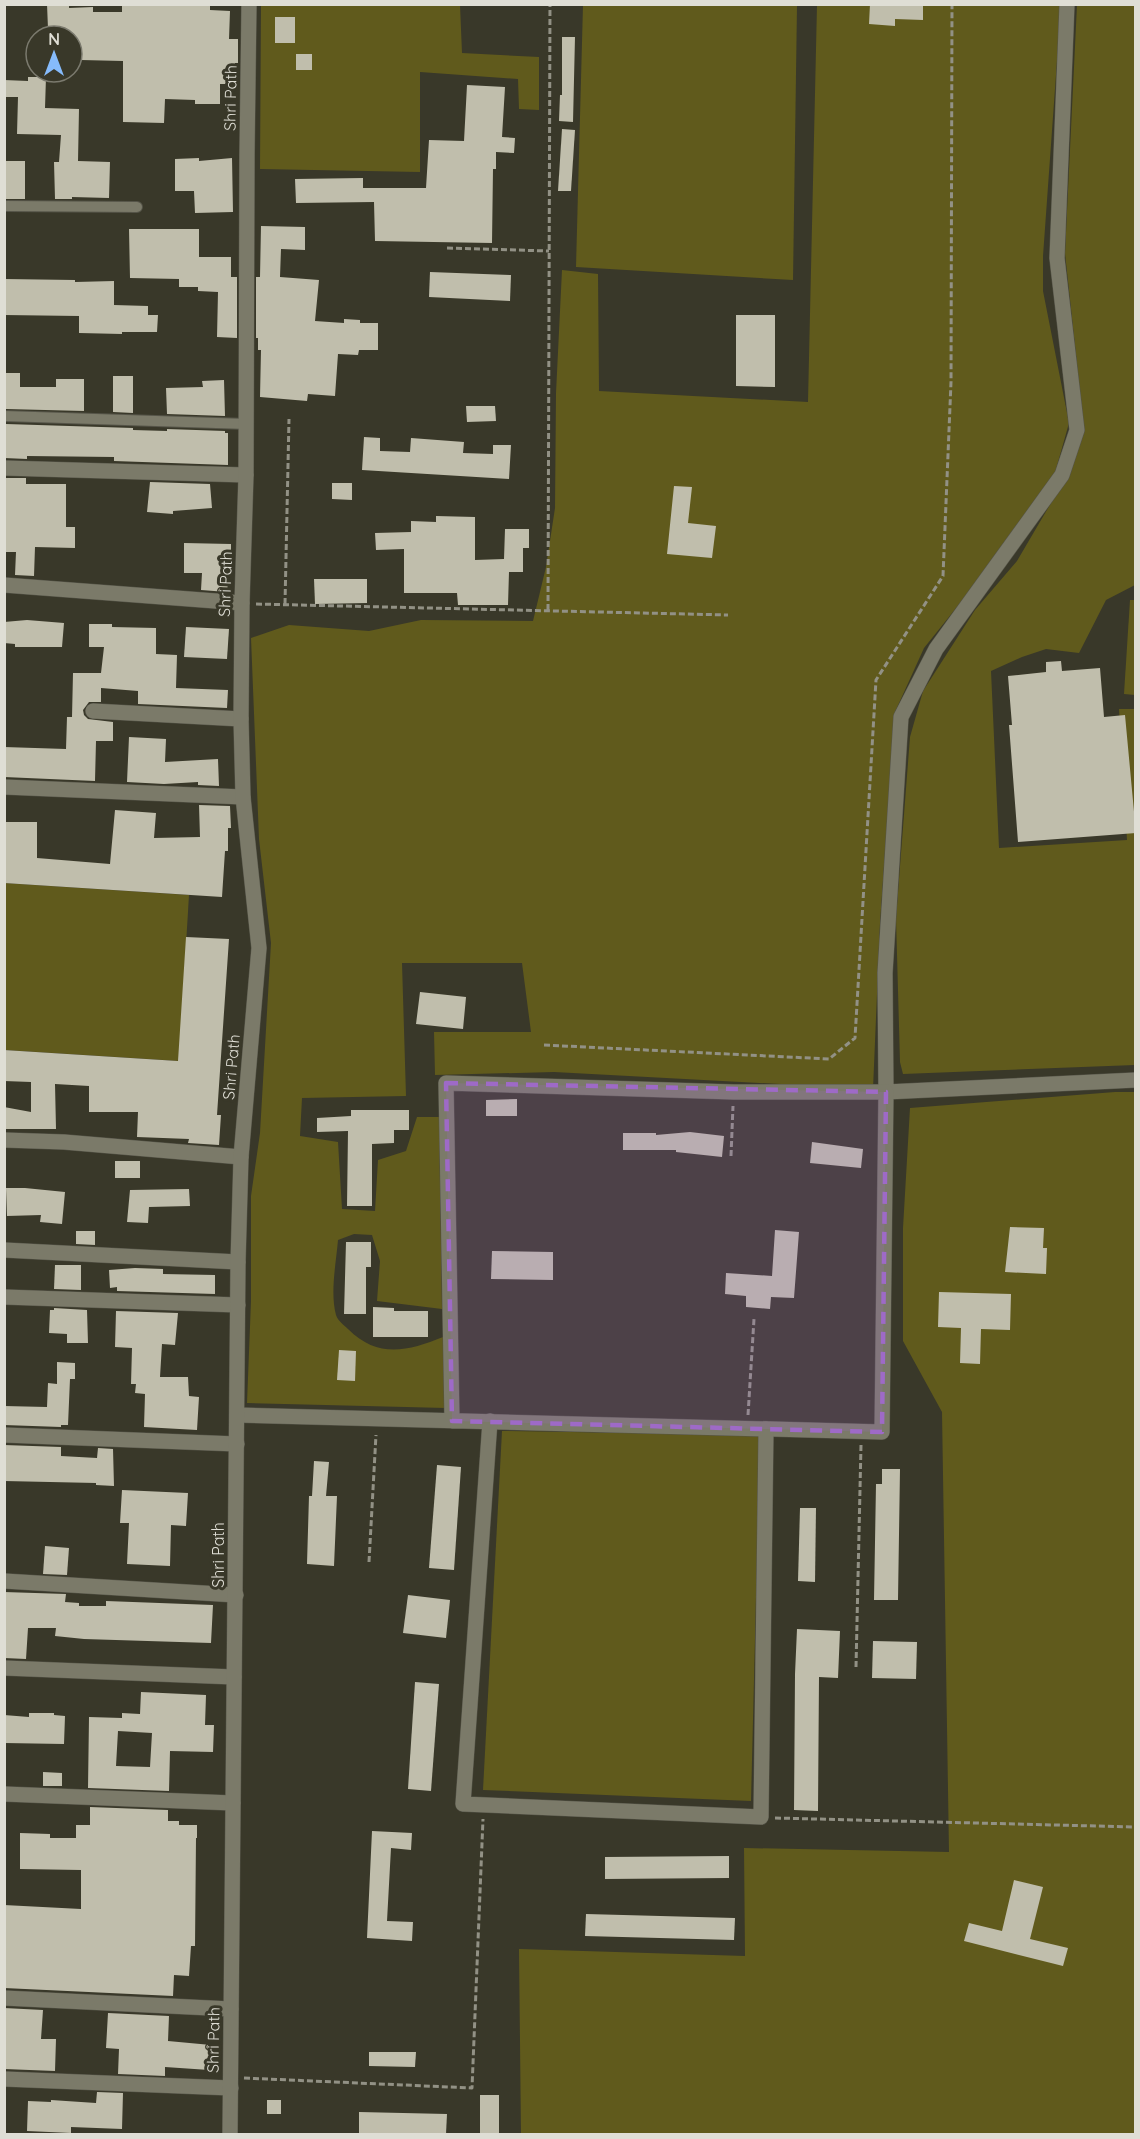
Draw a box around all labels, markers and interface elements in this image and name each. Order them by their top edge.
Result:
north arrow [24,24,84,84]
text: N [48,29,60,49]
street label: Shri Path [219,65,241,131]
street label: Shri Path [214,551,236,617]
street label: Shri Path [218,1033,244,1101]
street label: Shri Path [208,1522,228,1588]
street label: Shri Path [202,2007,224,2073]

